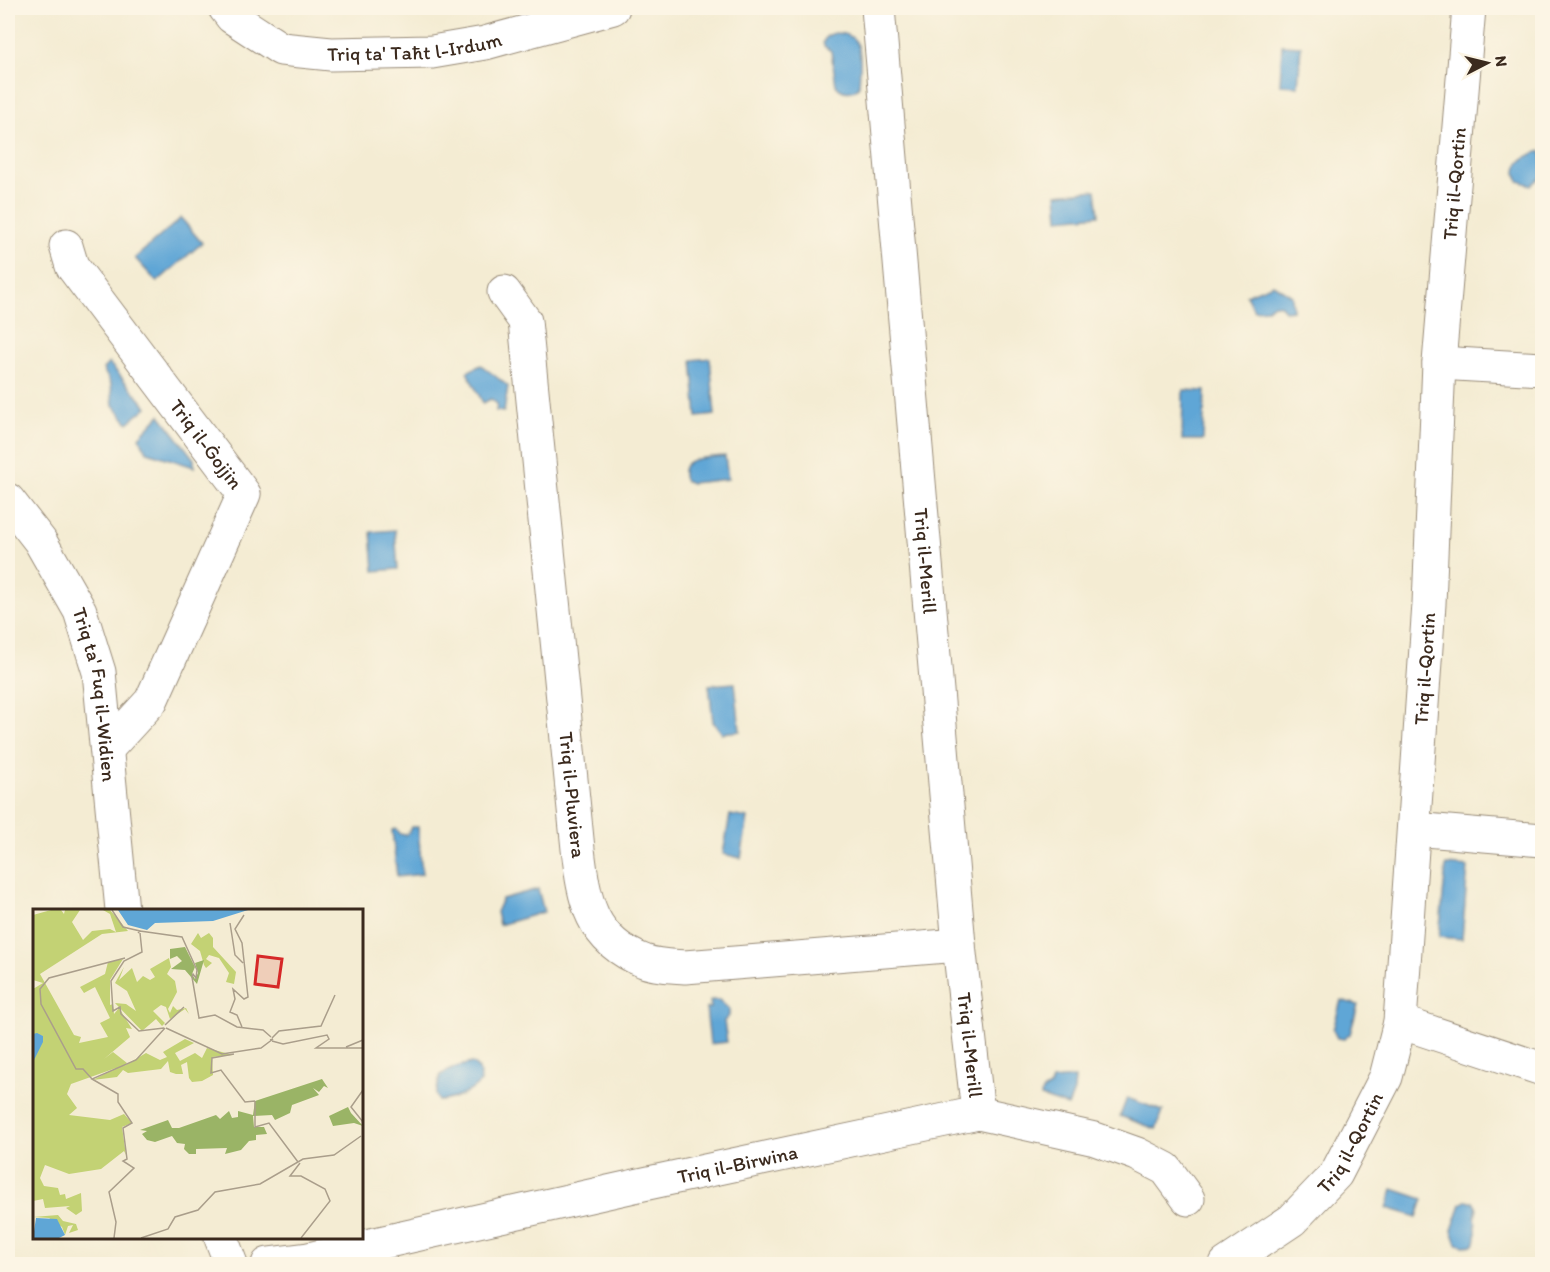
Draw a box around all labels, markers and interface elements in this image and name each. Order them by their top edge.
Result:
street label: Triq ta' Taħt l-Irdum [327,27,504,66]
north arrow [1457,33,1517,93]
text: N [1491,55,1511,68]
street label: Triq il-Qortin [1437,126,1471,241]
street label: Triq il-Ġojjin [165,394,248,494]
street label: Triq il-Merill [909,507,942,615]
street label: Triq ta' Fuq il-Widien [68,604,122,783]
street label: Triq il-Qortin [1409,612,1440,726]
street label: Triq il-Pluviera [554,730,591,860]
inset map [33,909,363,1239]
street label: Triq il-Merill [952,991,988,1099]
street label: Triq il-Qortin [1312,1088,1388,1199]
street label: Triq il-Birwina [675,1140,800,1189]

